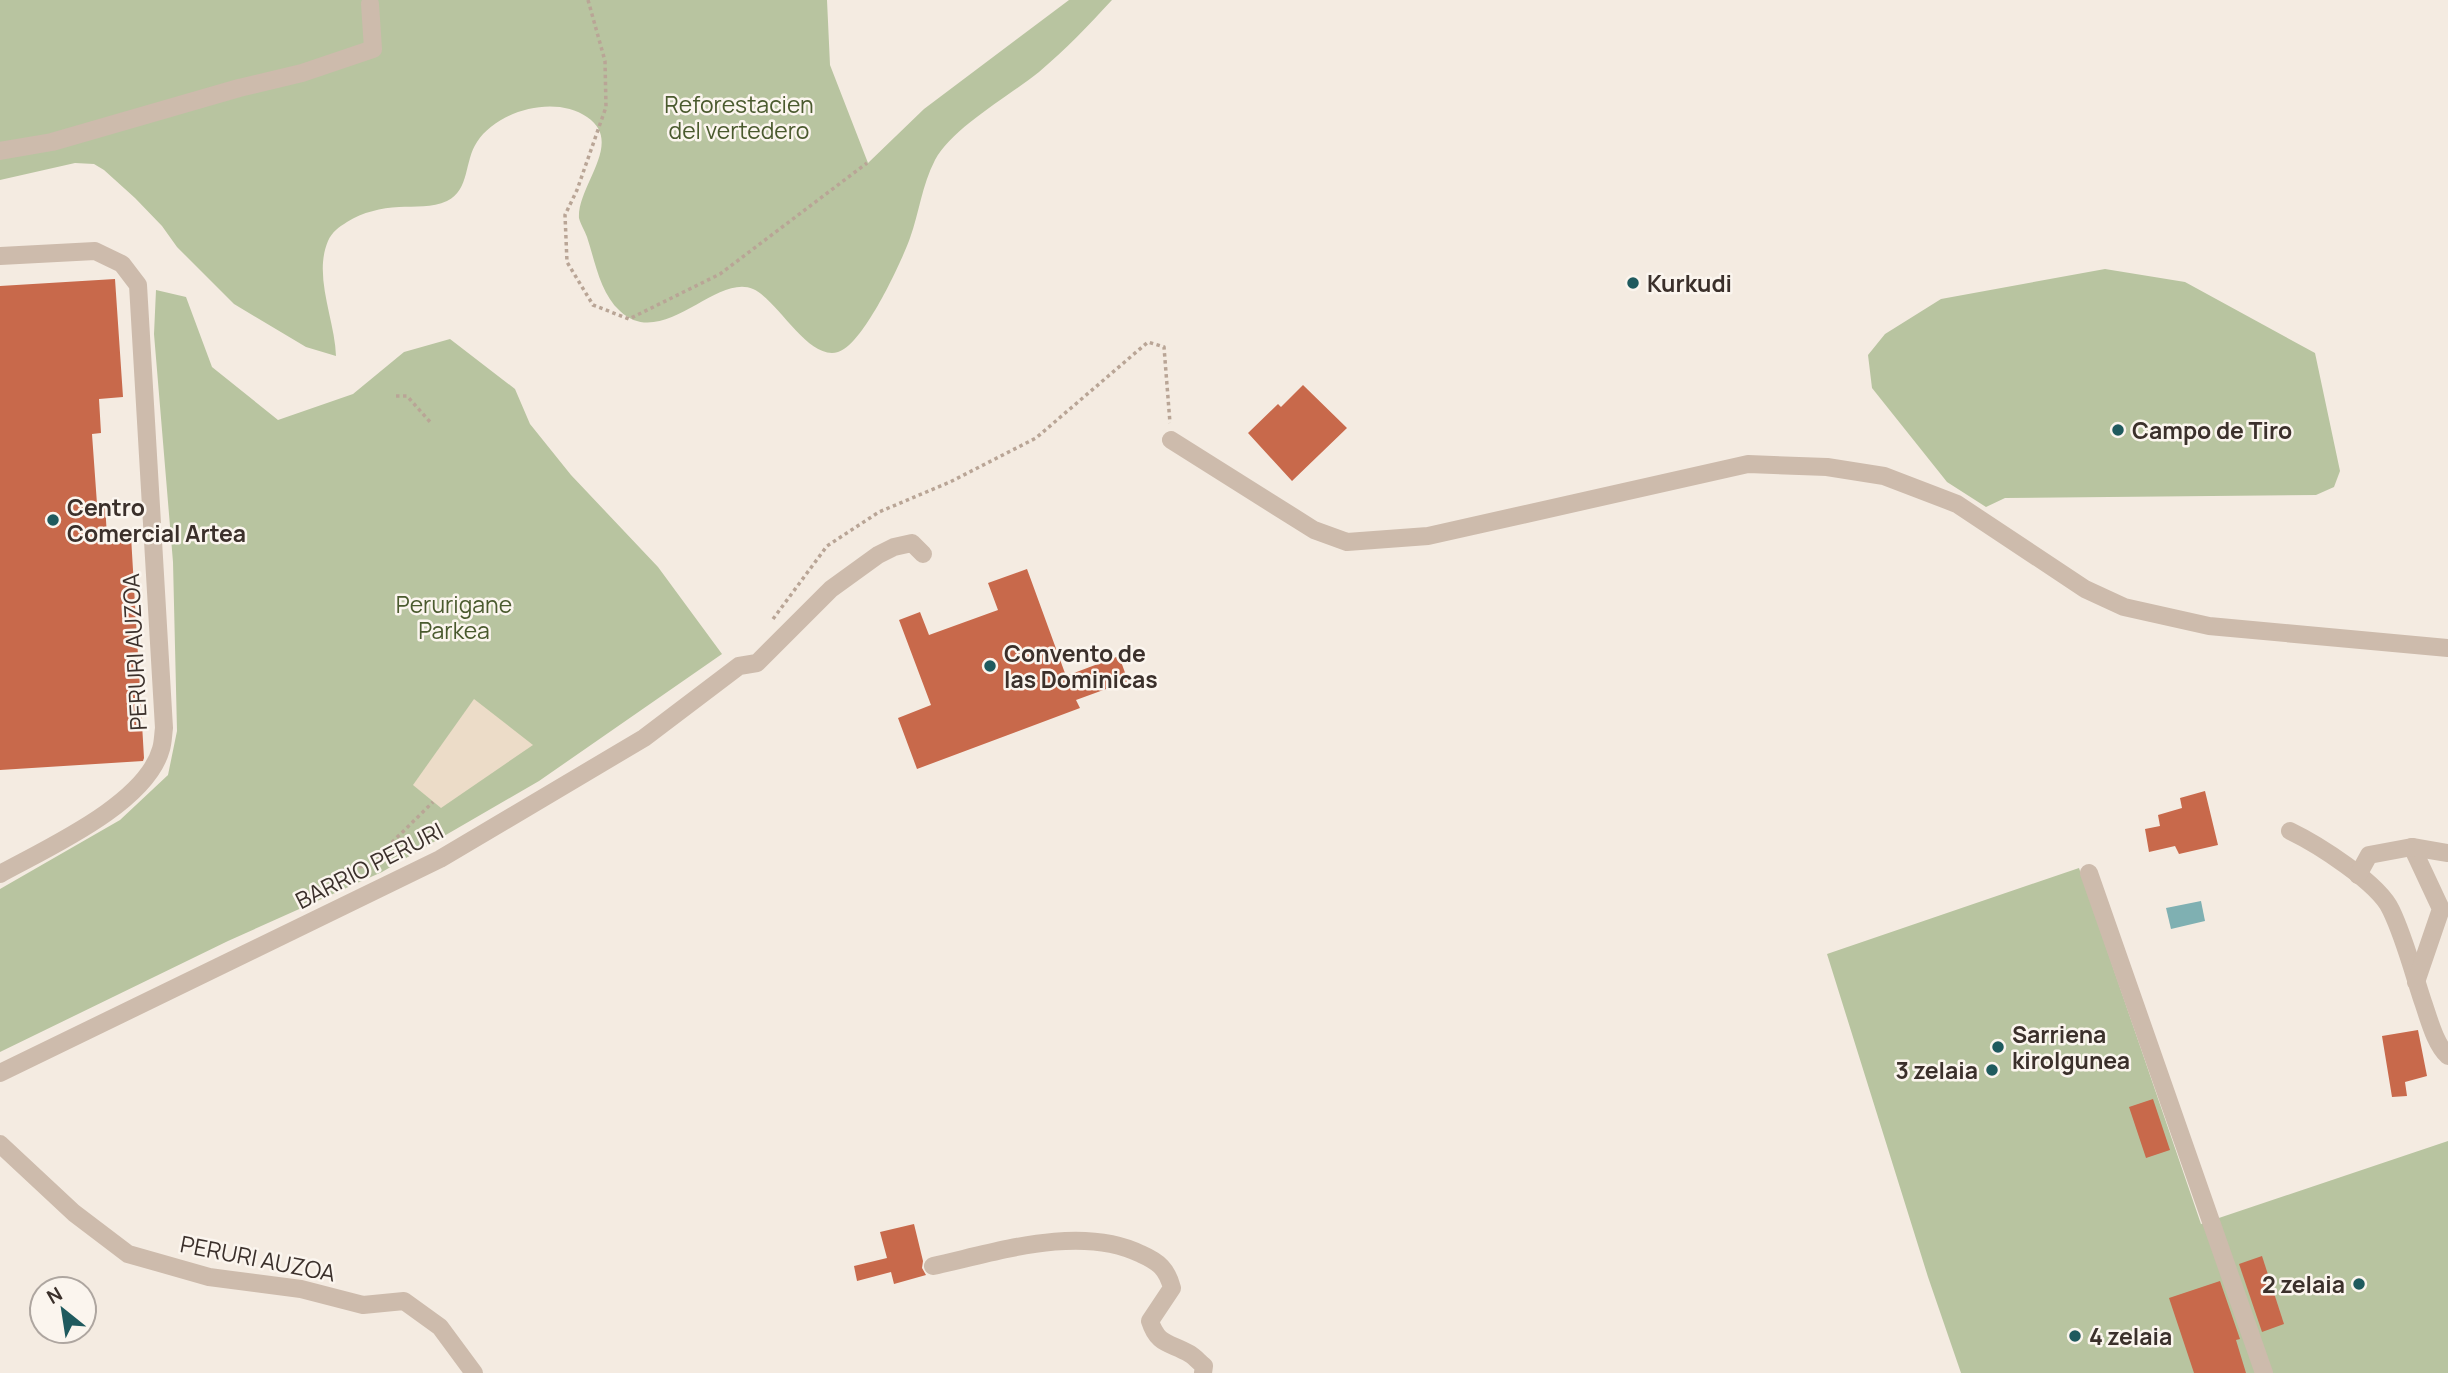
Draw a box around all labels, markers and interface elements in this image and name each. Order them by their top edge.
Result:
park label: Reforestacien del vertedero [664,88,814,146]
place label: Kurkudi [1647,267,1732,299]
marker: Kurkudi [1625,275,1641,291]
place label: Campo de Tiro [2132,414,2292,446]
marker: Campo de Tiro [2110,422,2126,438]
place label: Centro Comercial Artea [67,491,246,549]
marker: Centro Comercial Artea [45,512,61,528]
street label: PERURI AUZOA [114,572,154,731]
park label: Perurigane Parkea [396,588,512,646]
place label: Convento de las Dominicas [1004,637,1158,695]
marker: Convento de las Dominicas [982,658,998,674]
street label: BARRIO PERURI [290,814,448,916]
place label: Sarriena kirolgunea [2012,1018,2130,1076]
marker: Sarriena kirolgunea [1990,1039,2006,1055]
place label: 3 zelaia [1895,1054,1978,1086]
marker: 3 zelaia [1984,1062,2000,1078]
street label: PERURI AUZOA [178,1227,339,1289]
place label: 2 zelaia [2262,1268,2345,1300]
north arrow [28,1275,98,1345]
marker: 2 zelaia [2351,1276,2367,1292]
text: N [42,1281,67,1310]
place label: 4 zelaia [2089,1320,2172,1352]
marker: 4 zelaia [2067,1328,2083,1344]

